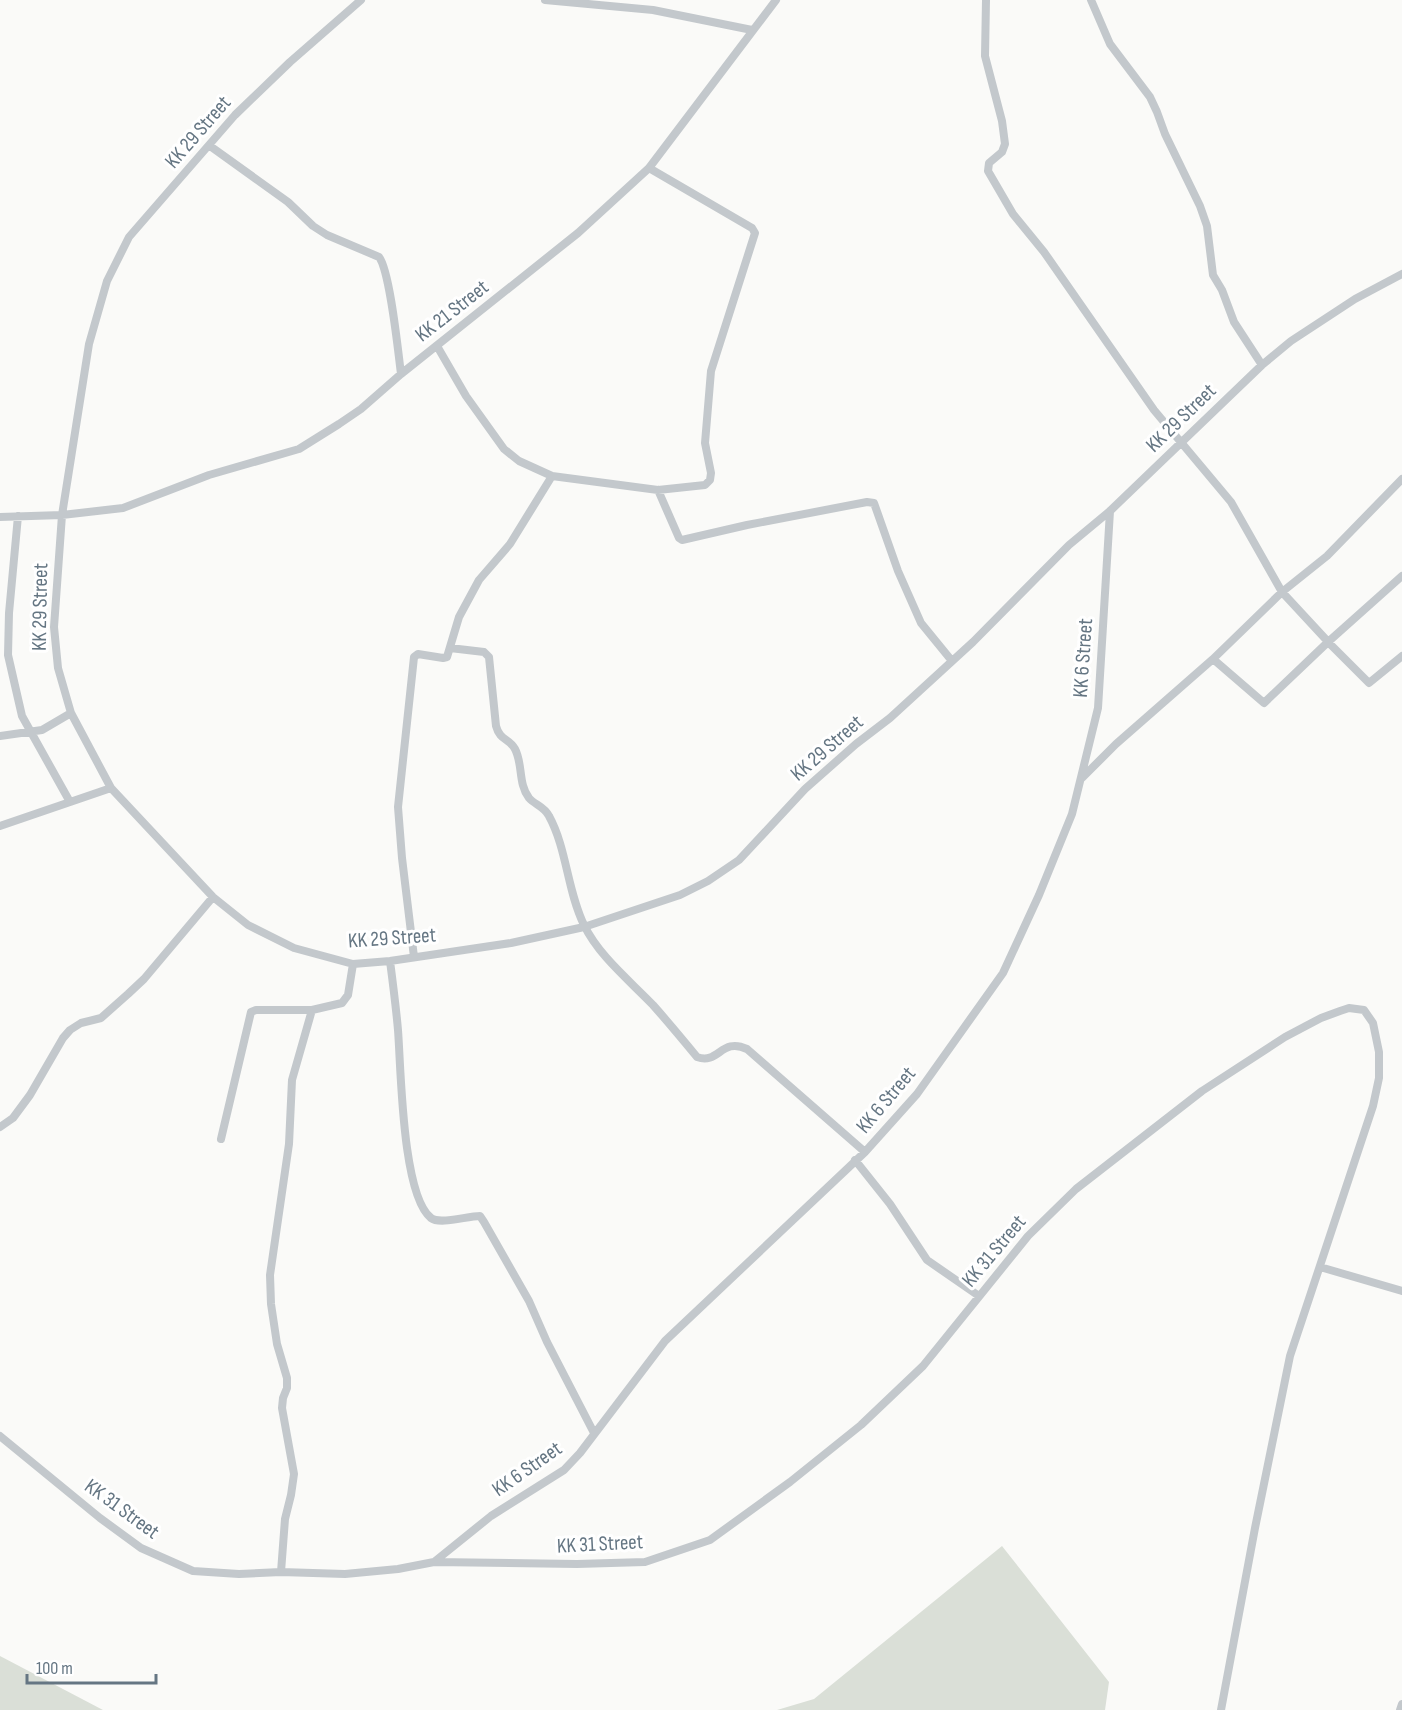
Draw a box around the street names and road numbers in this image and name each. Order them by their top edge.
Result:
street label: KK 29 Street [160,91,236,173]
street label: KK 21 Street [410,275,494,347]
street label: KK 29 Street [1141,378,1221,458]
street label: KK 29 Street [27,563,53,651]
street label: KK 6 Street [1068,618,1098,698]
street label: KK 29 Street [786,710,868,786]
street label: KK 29 Street [347,922,437,954]
street label: KK 6 Street [851,1062,921,1138]
street label: KK 31 Street [957,1210,1031,1292]
street label: KK 6 Street [487,1436,567,1502]
street label: KK 31 Street [80,1474,164,1544]
street label: KK 31 Street [556,1529,644,1559]

